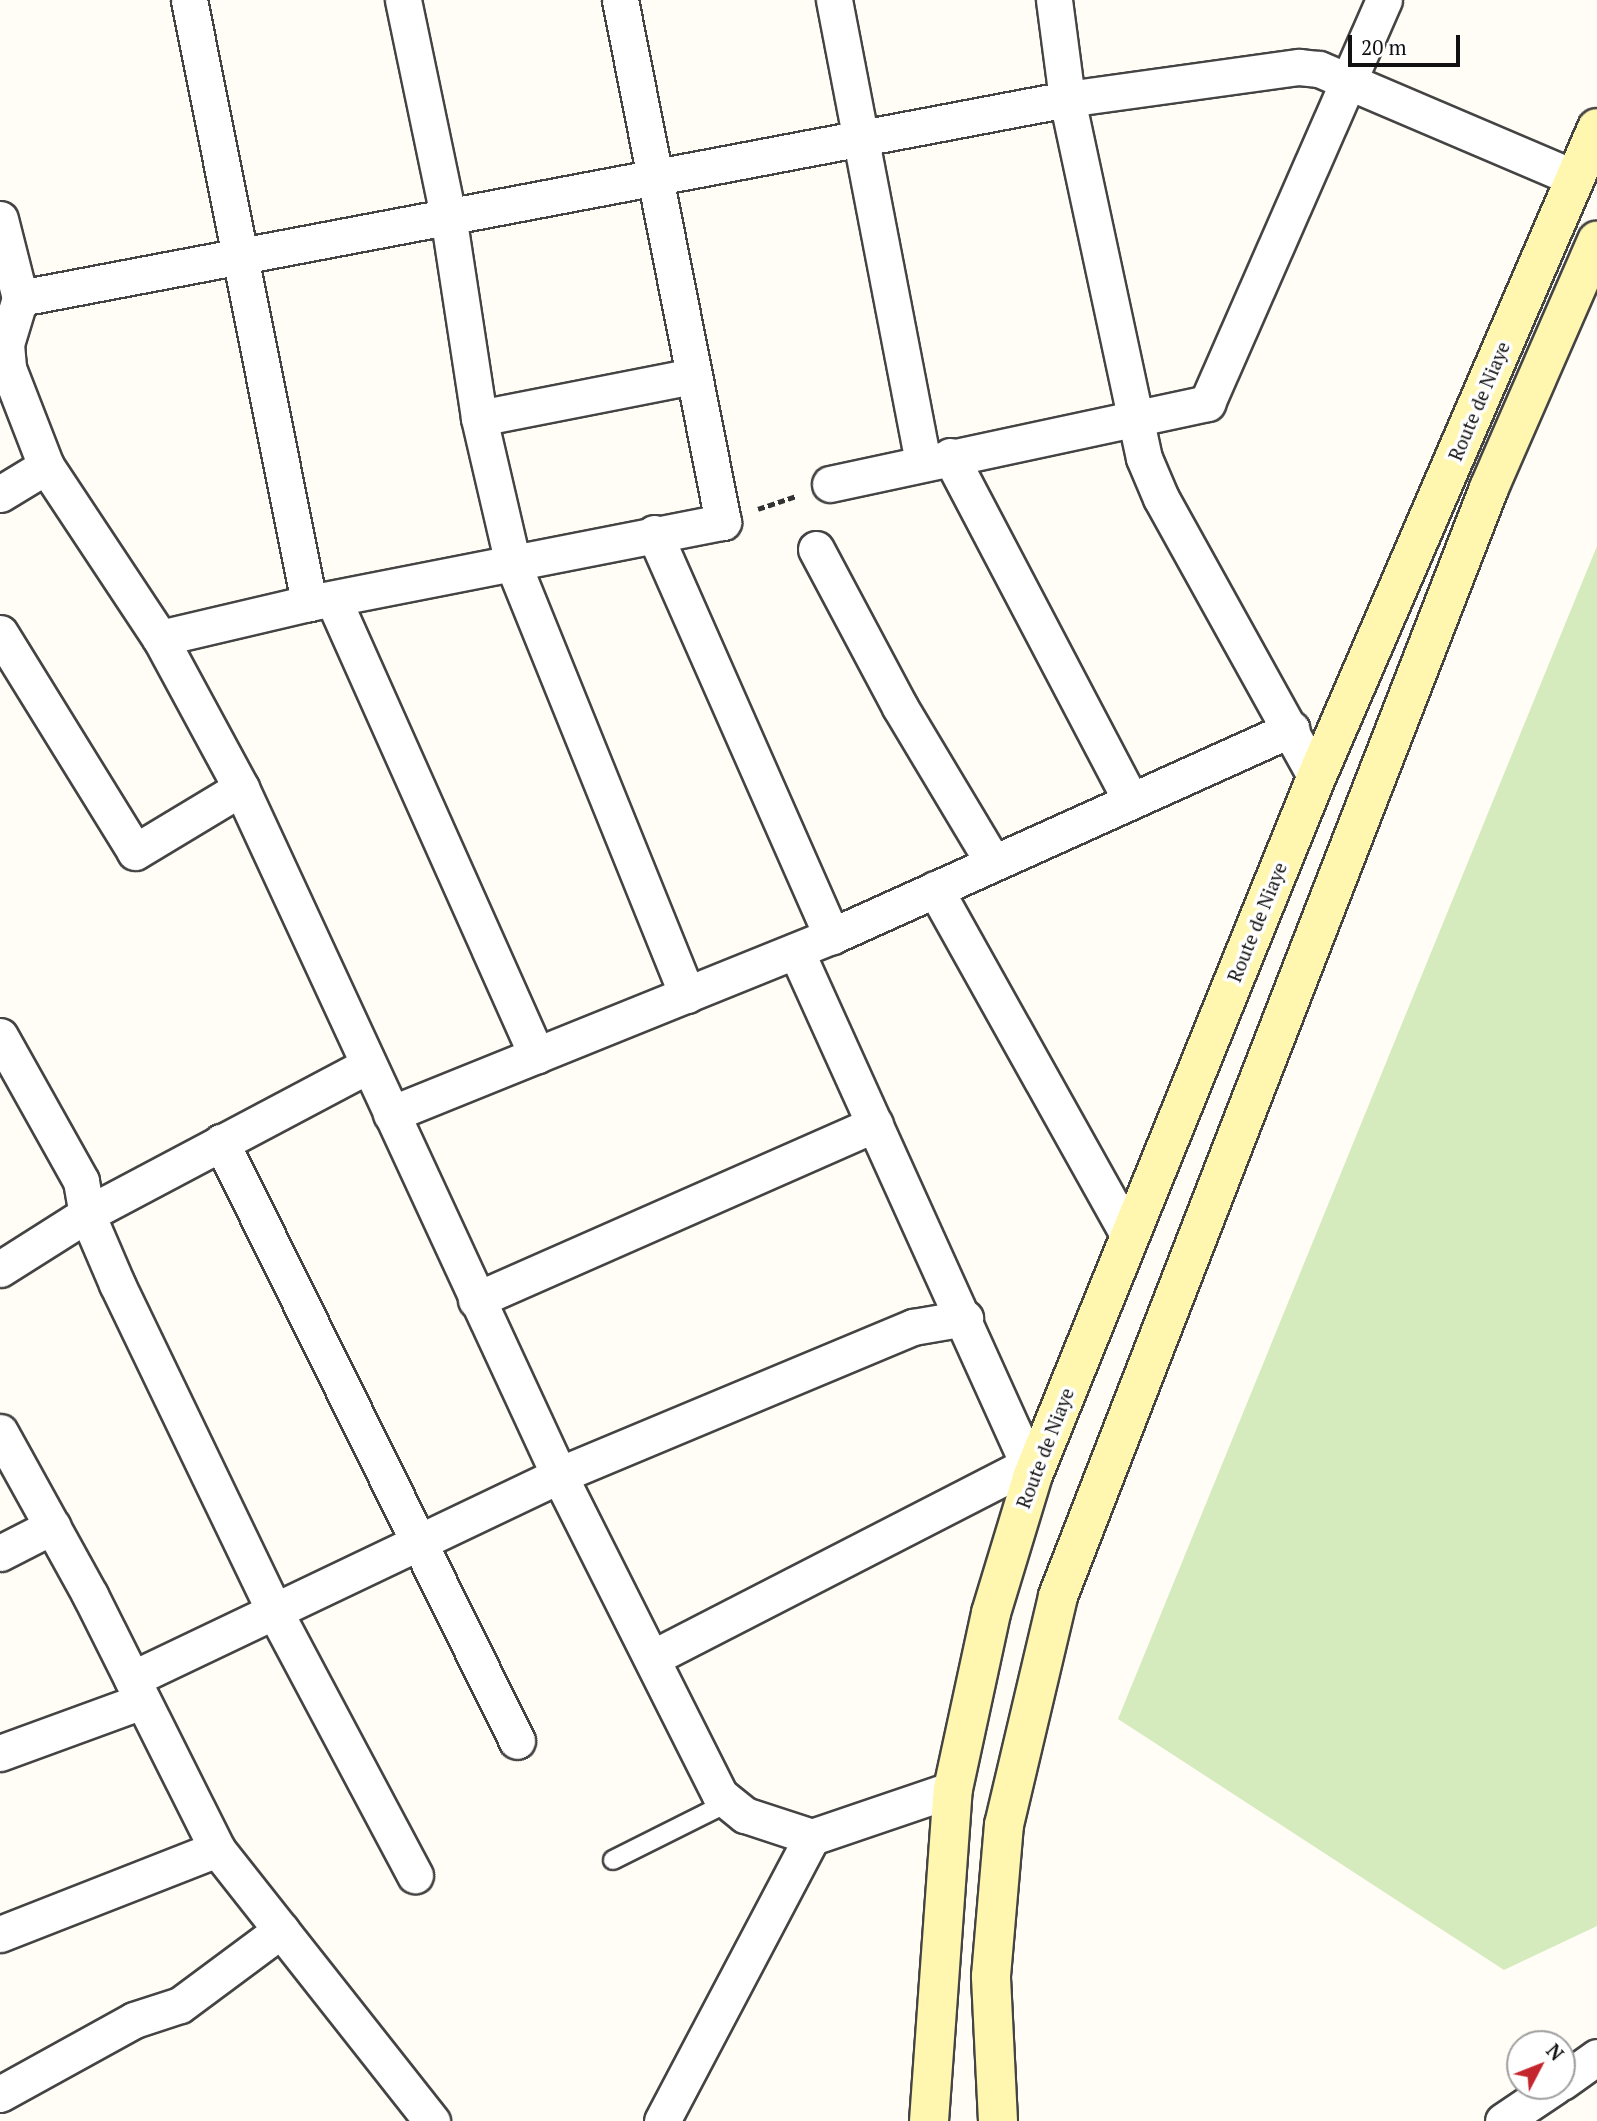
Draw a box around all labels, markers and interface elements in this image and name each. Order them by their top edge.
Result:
scale bar [1352,21,1464,65]
text: 20 m [1361,33,1407,61]
street label: Route de Niaye [1444,338,1514,464]
street label: Route de Niaye [1223,859,1291,985]
street label: Route de Niaye [1012,1385,1078,1511]
north arrow [1506,2030,1576,2100]
text: N [1541,2038,1570,2066]

